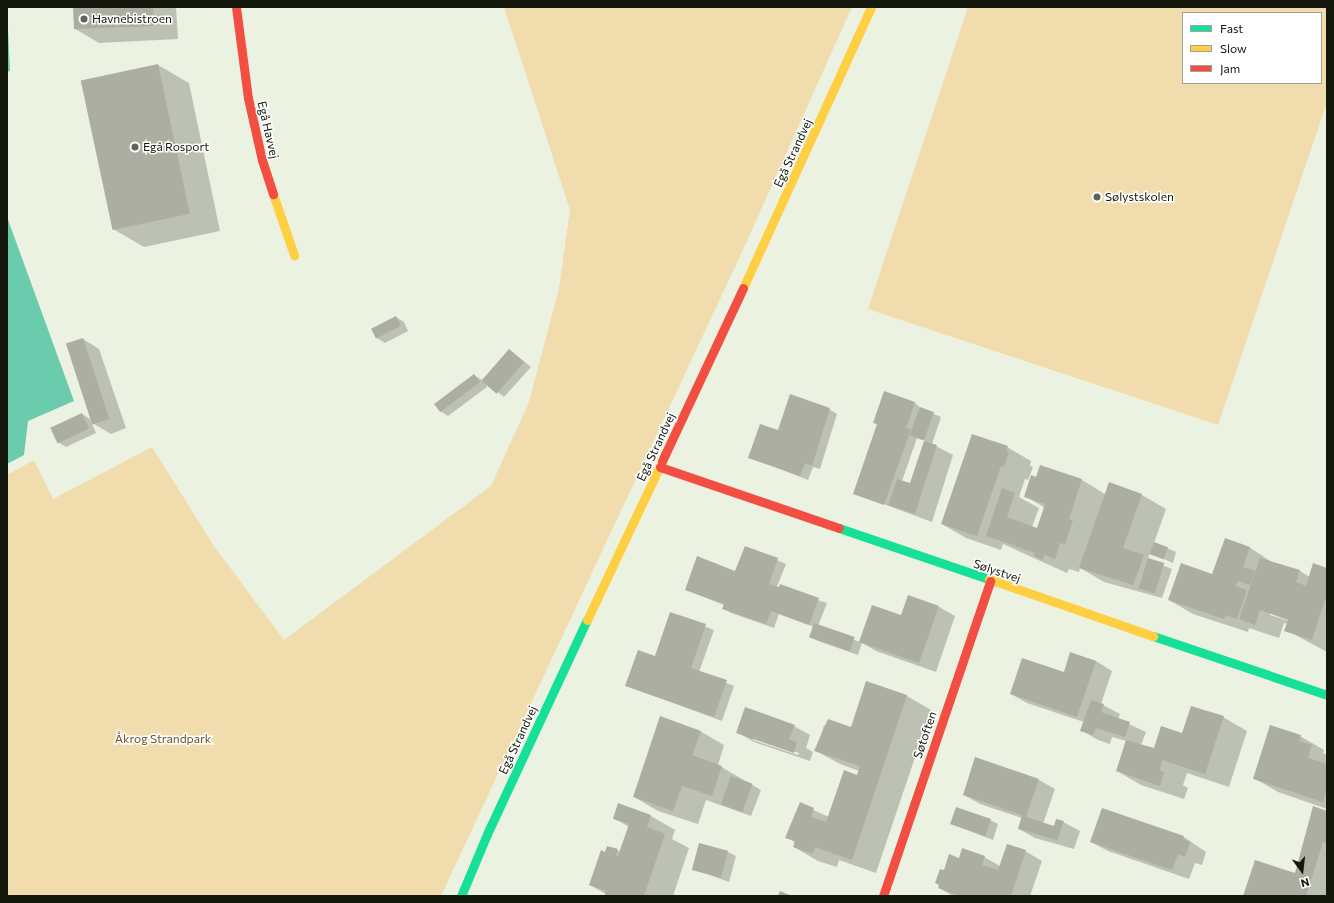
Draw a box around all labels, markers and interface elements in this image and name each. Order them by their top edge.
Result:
place label: Havnebistroen [92,12,172,26]
legend [1182,12,1322,84]
marker: Havnebistroen [79,14,89,24]
text: Fast [1220,21,1243,35]
text: Slow [1220,41,1247,55]
text: Jam [1220,61,1240,75]
street label: Egå Havvej [254,100,282,160]
street label: Egå Strandvej [771,116,815,190]
place label: Egå Rosport [143,140,209,154]
marker: Egå Rosport [130,142,140,152]
place label: Sølystskolen [1105,190,1174,204]
marker: Sølystskolen [1092,192,1102,202]
street label: Egå Strandvej [634,410,678,484]
street label: Sølystvej [971,556,1023,586]
street label: Egå Strandvej [496,703,540,777]
street label: Søtoften [910,710,940,760]
park label: Åkrog Strandpark [115,732,211,746]
north arrow [1282,851,1322,891]
text: N [1300,876,1311,890]

